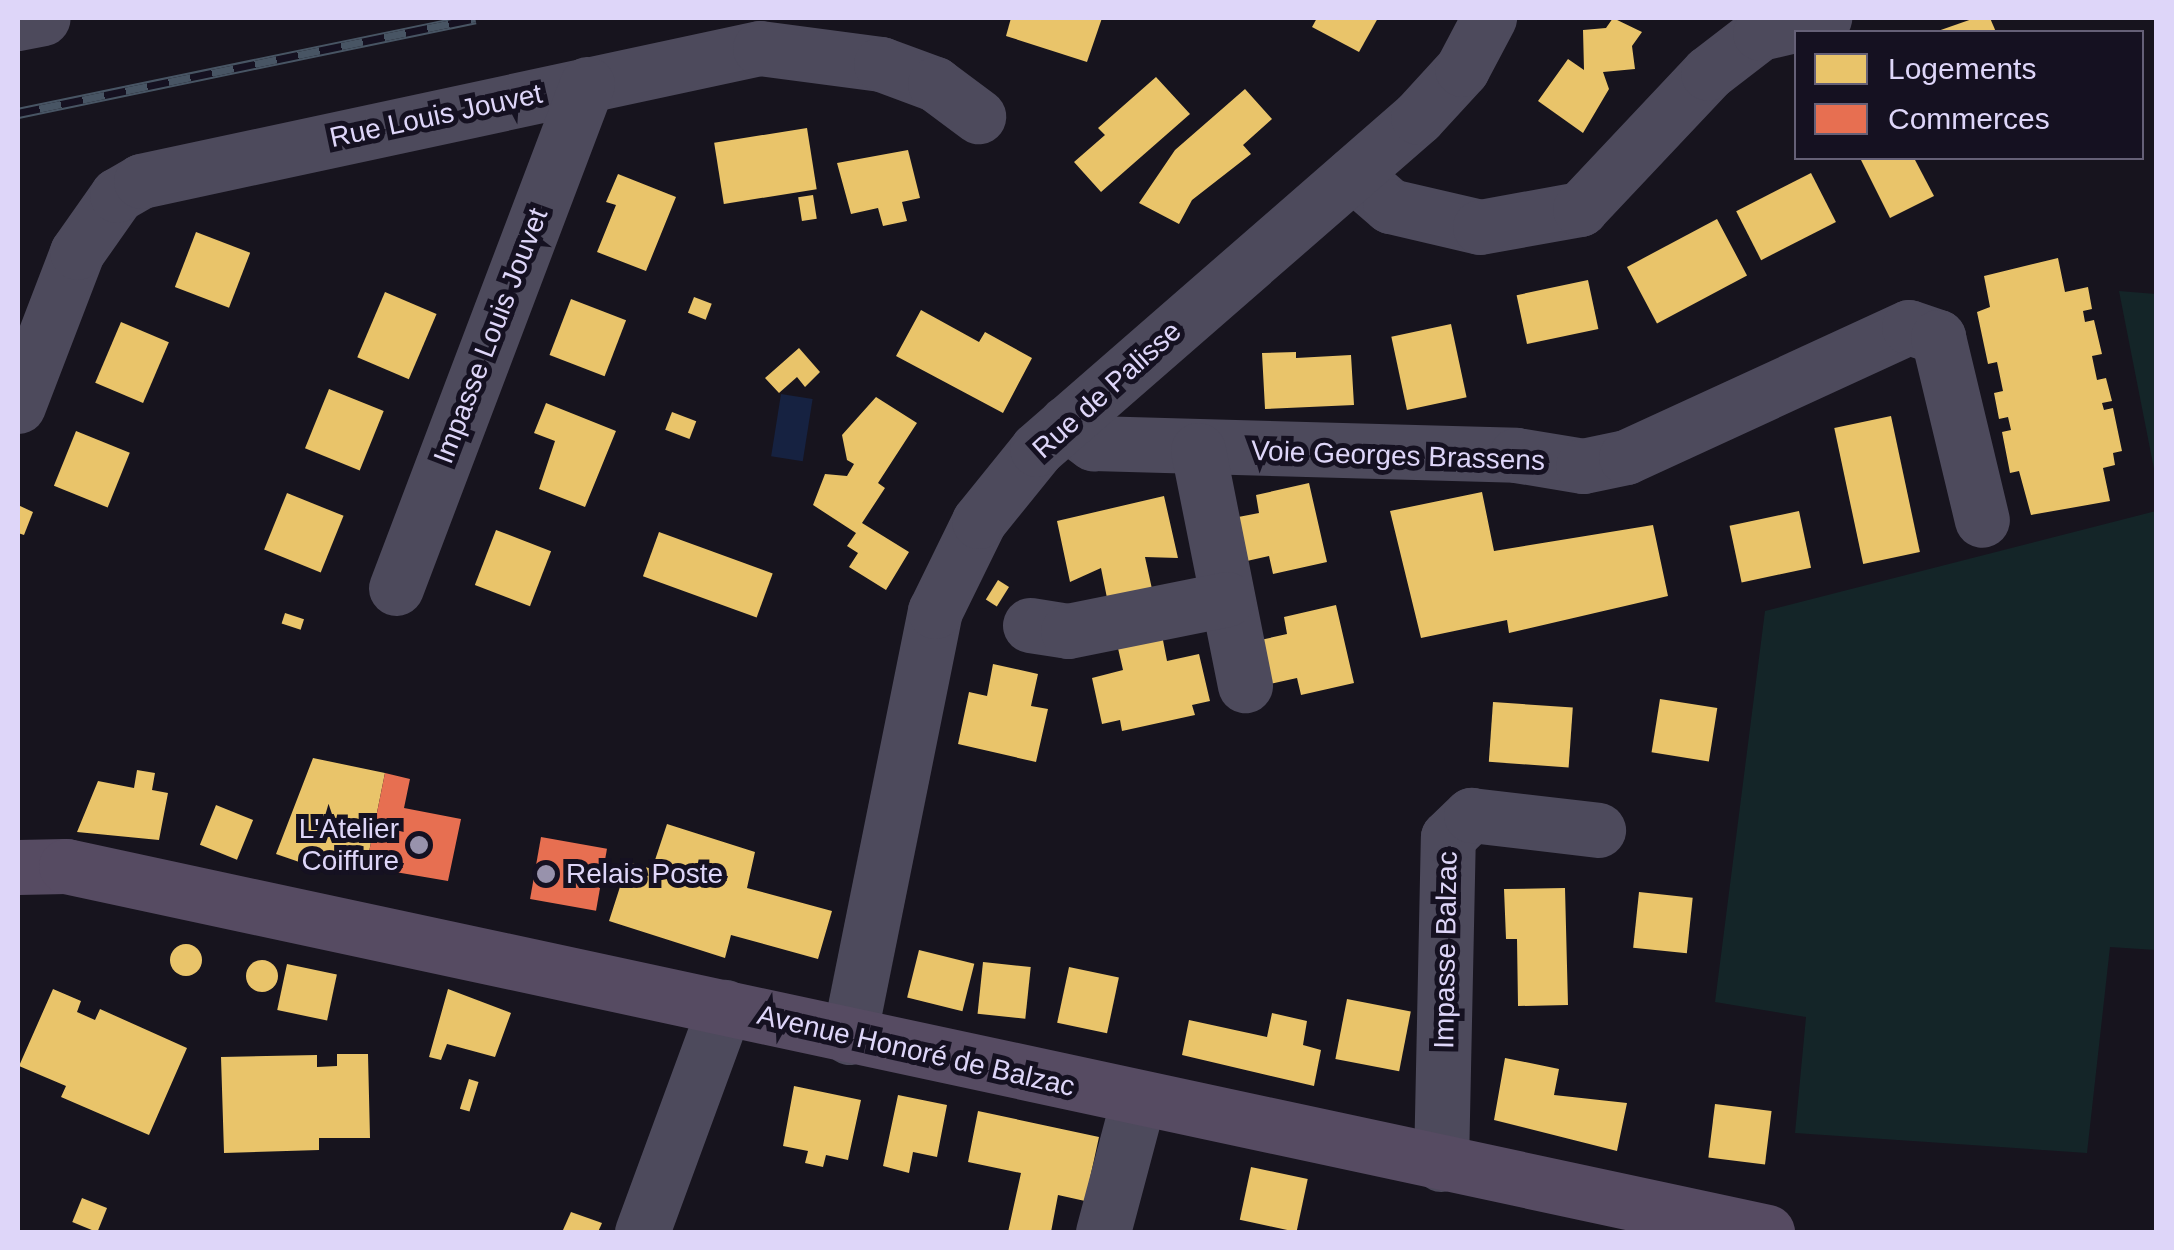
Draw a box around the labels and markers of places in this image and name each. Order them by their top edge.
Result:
place label: L'Atelier Coiffure [299,812,399,878]
marker: L'Atelier Coiffure [408,834,430,856]
place label: Relais Poste [566,857,723,891]
marker: Relais Poste [535,863,557,885]

